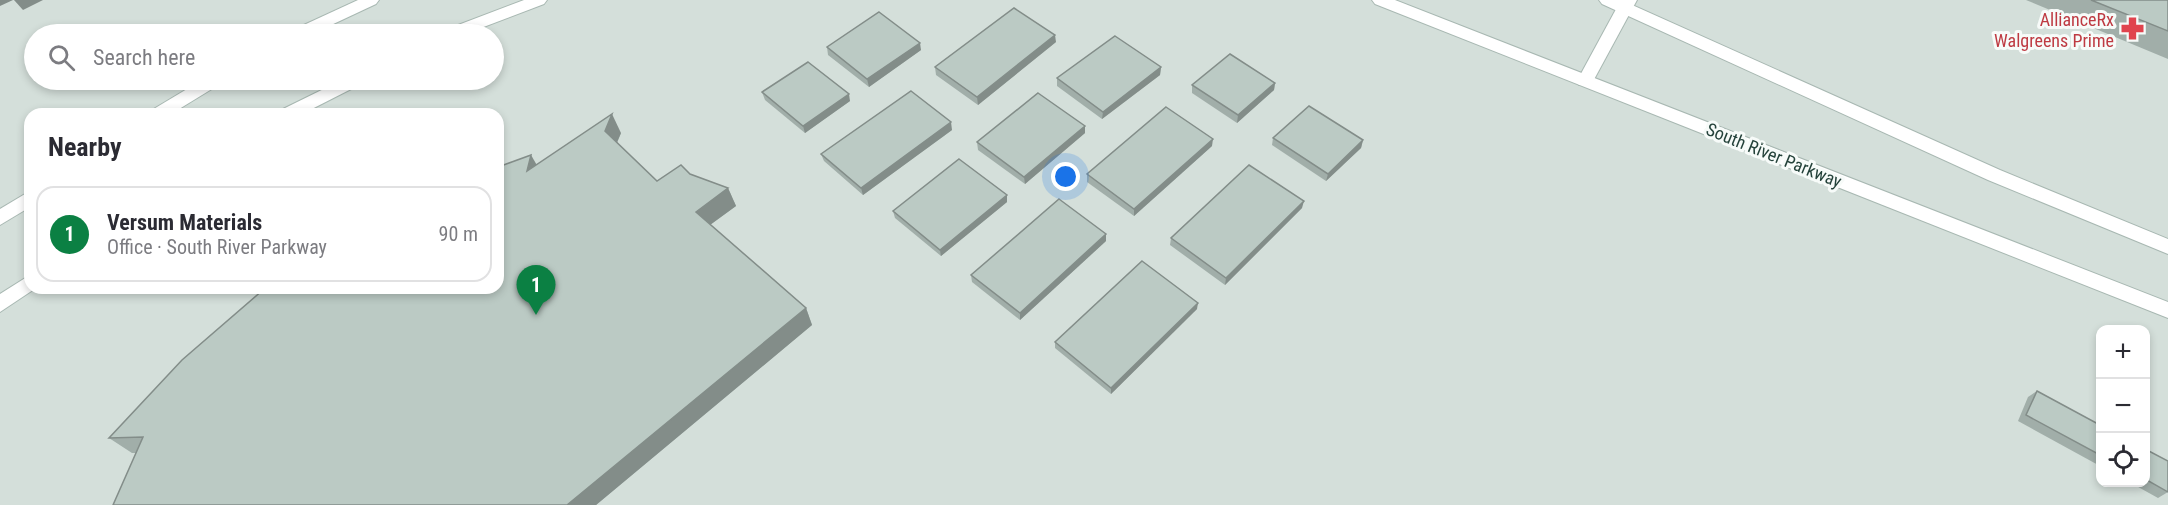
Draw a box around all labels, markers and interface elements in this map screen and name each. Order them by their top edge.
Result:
place label: AllianceRx Walgreens Prime [1994,9,2114,51]
pharmacy icon: AllianceRx Walgreens Prime [2119,16,2145,42]
search box [24,24,504,90]
icon: search [45,41,78,74]
text: Search here [93,45,195,70]
street label: South River Parkway [1703,118,1845,192]
text: Nearby [48,132,122,162]
your location [1051,162,1080,191]
text: Versum Materials [107,210,262,235]
text: 1 [64,222,75,246]
text: 90 m [439,222,478,246]
text: Office · South River Parkway [107,235,327,259]
pin: 1 [516,266,556,315]
map controls [2096,325,2150,487]
button: + [2096,325,2150,379]
button: − [2096,379,2150,433]
button: locate [2096,433,2150,487]

